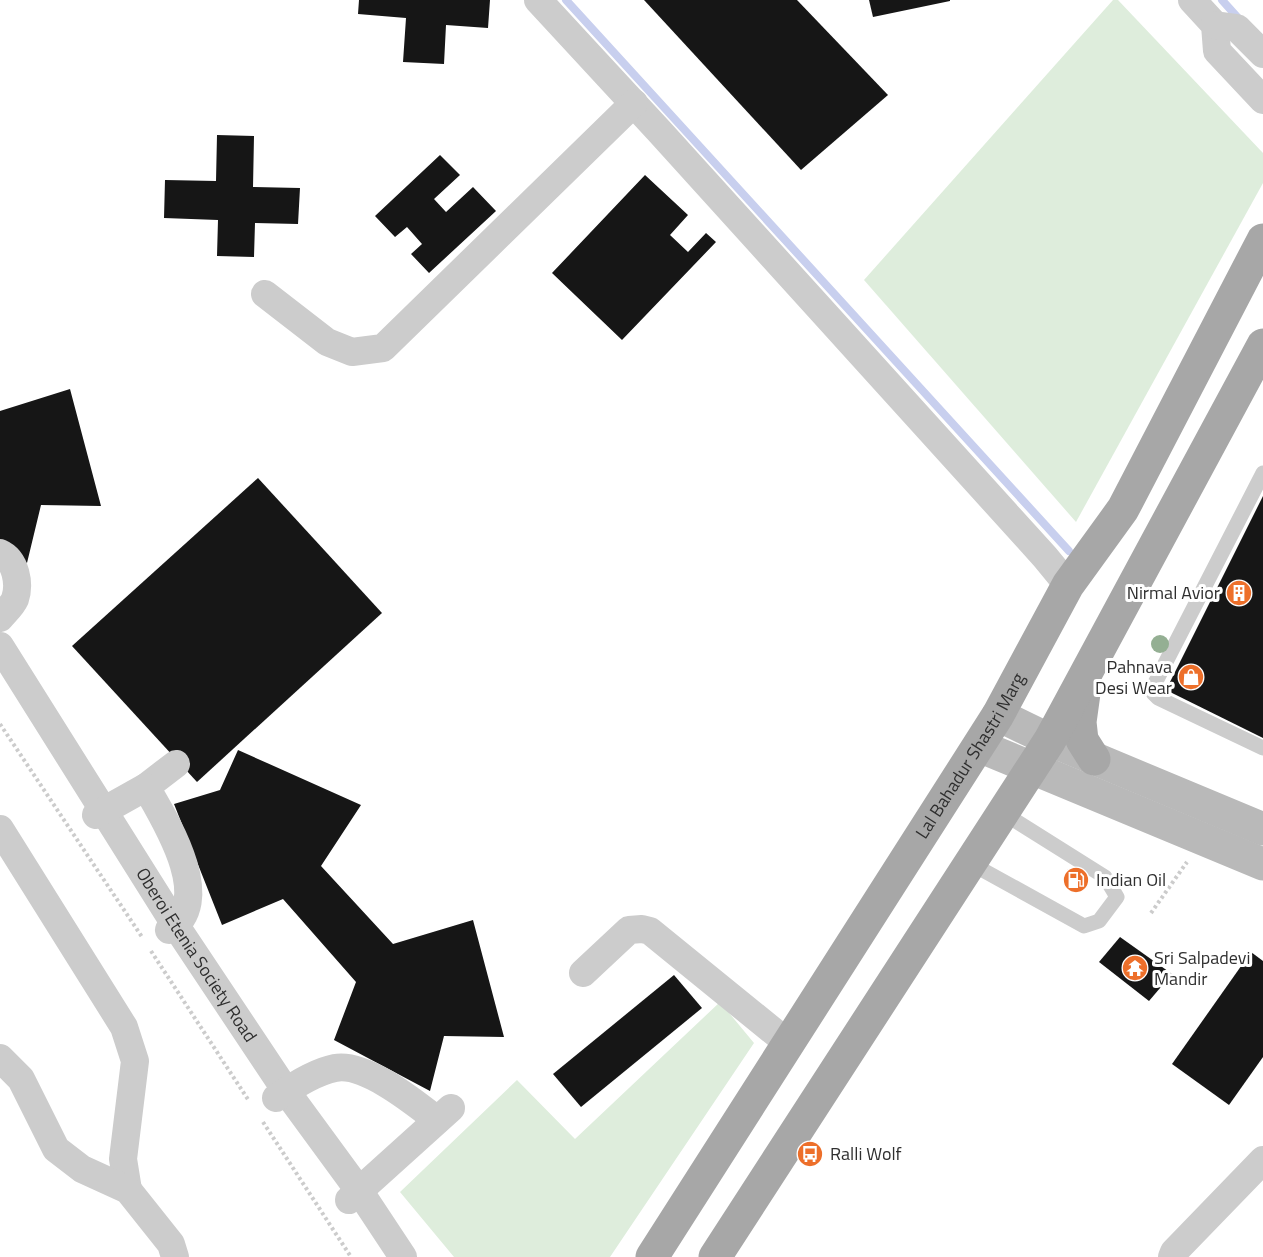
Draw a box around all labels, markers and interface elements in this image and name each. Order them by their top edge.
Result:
building icon: Nirmal Avior [1224,578,1254,608]
place label: Nirmal Avior [1127,579,1220,606]
place label: Pahnava Desi Wear [1095,653,1172,701]
shop icon: Pahnava Desi Wear [1176,662,1206,692]
street label: Lal Bahadur Shastri Marg [908,668,1031,844]
street label: Oberoi Etenia Society Road [129,862,264,1047]
fuel station icon: Indian Oil [1061,865,1091,895]
place label: Indian Oil [1096,866,1166,893]
place label: Sri Salpadevi Mandir [1154,944,1250,992]
temple icon: Sri Salpadevi Mandir [1120,953,1150,983]
bus stop icon: Ralli Wolf [795,1139,825,1169]
place label: Ralli Wolf [830,1140,902,1167]

